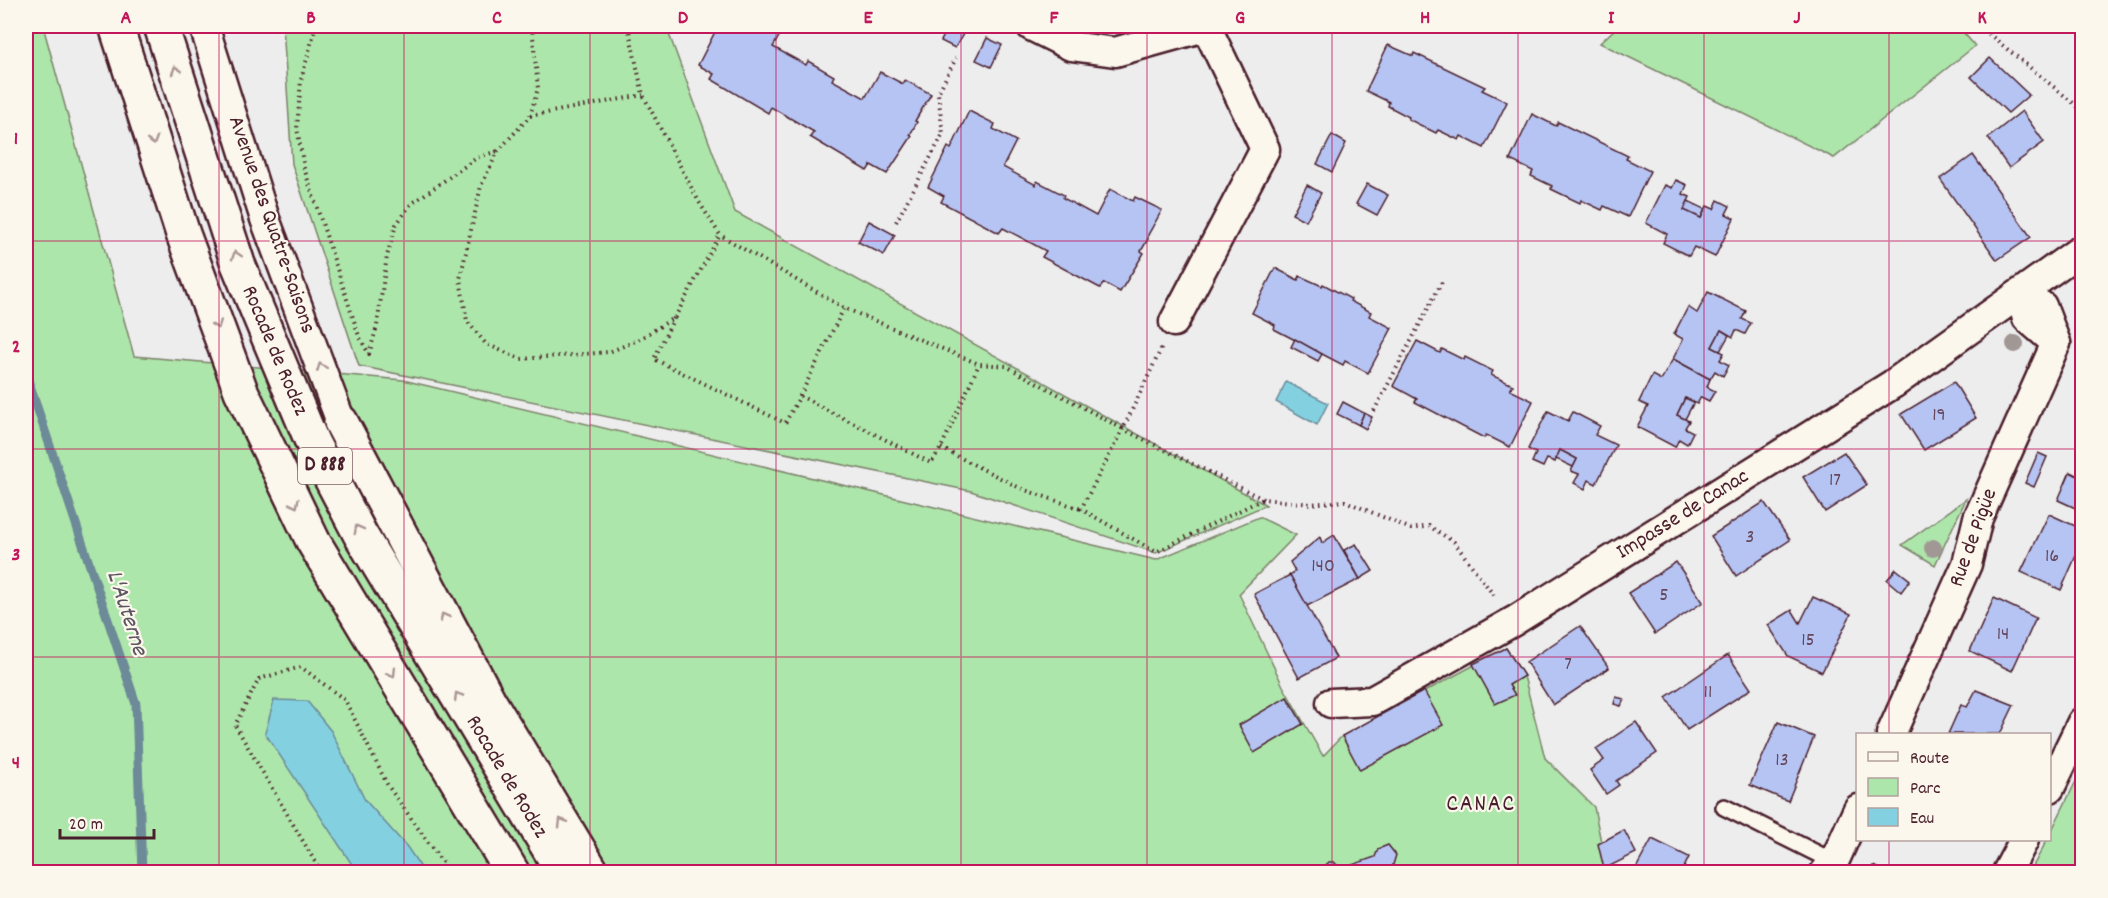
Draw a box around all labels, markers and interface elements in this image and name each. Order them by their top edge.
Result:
text: A [121,5,132,33]
text: B [306,5,316,33]
text: C [492,5,502,33]
text: D [678,5,689,33]
text: E [863,5,873,33]
text: F [1050,5,1060,33]
text: G [1235,5,1245,33]
text: H [1420,5,1430,33]
text: I [1608,5,1615,33]
text: J [1793,5,1801,33]
text: K [1977,5,1987,33]
one-way arrow [170,65,183,76]
street label: Avenue des Quatre-Saisons [219,112,323,338]
text: 1 [14,126,18,154]
one-way arrow [146,135,158,146]
one-way arrow [230,250,243,261]
street label: Rocade de Rodez [233,281,316,421]
one-way arrow [209,320,222,330]
text: 2 [12,334,20,362]
one-way arrow [316,362,328,373]
house number: 19 [1932,402,1946,430]
road number: D 888 [298,448,352,484]
street label: Impasse de Canac [1611,462,1755,568]
house number: 17 [1829,467,1841,495]
street label: Rue de Pigüe [1942,484,2006,592]
one-way arrow [288,497,300,508]
house number: 3 [1746,524,1754,552]
one-way arrow [354,525,365,535]
text: 3 [12,542,20,570]
house number: 16 [2045,543,2059,571]
house number: 140 [1311,553,1335,581]
water label: L'Auterne [96,566,156,661]
house number: 5 [1659,582,1669,610]
one-way arrow [440,612,451,623]
house number: 14 [1997,621,2009,649]
house number: 15 [1801,627,1815,655]
house number: 7 [1564,651,1572,679]
one-way arrow [385,667,397,677]
house number: 11 [1704,679,1712,707]
one-way arrow [453,692,465,702]
street label: Rocade de Rodez [457,710,555,845]
legend [1856,733,2051,841]
house number: 13 [1775,747,1789,775]
text: Route [1910,747,1949,772]
text: 4 [12,750,20,778]
text: Parc [1910,777,1941,802]
district label: CANAC [1446,788,1516,822]
scale bar [60,802,154,840]
text: Eau [1910,807,1934,832]
text: 20 m [69,813,103,838]
one-way arrow [558,818,569,828]

